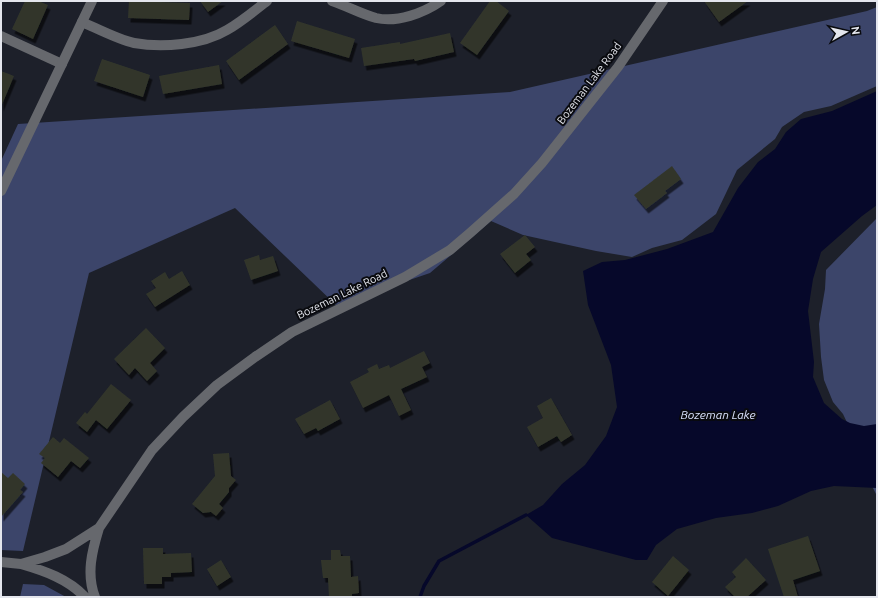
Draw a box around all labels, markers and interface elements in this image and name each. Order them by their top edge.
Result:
north arrow [826,12,866,52]
text: N [849,26,862,36]
street label: Bozeman Lake Road [554,40,624,126]
street label: Bozeman Lake Road [295,267,389,321]
water label: Bozeman Lake [680,408,756,421]

